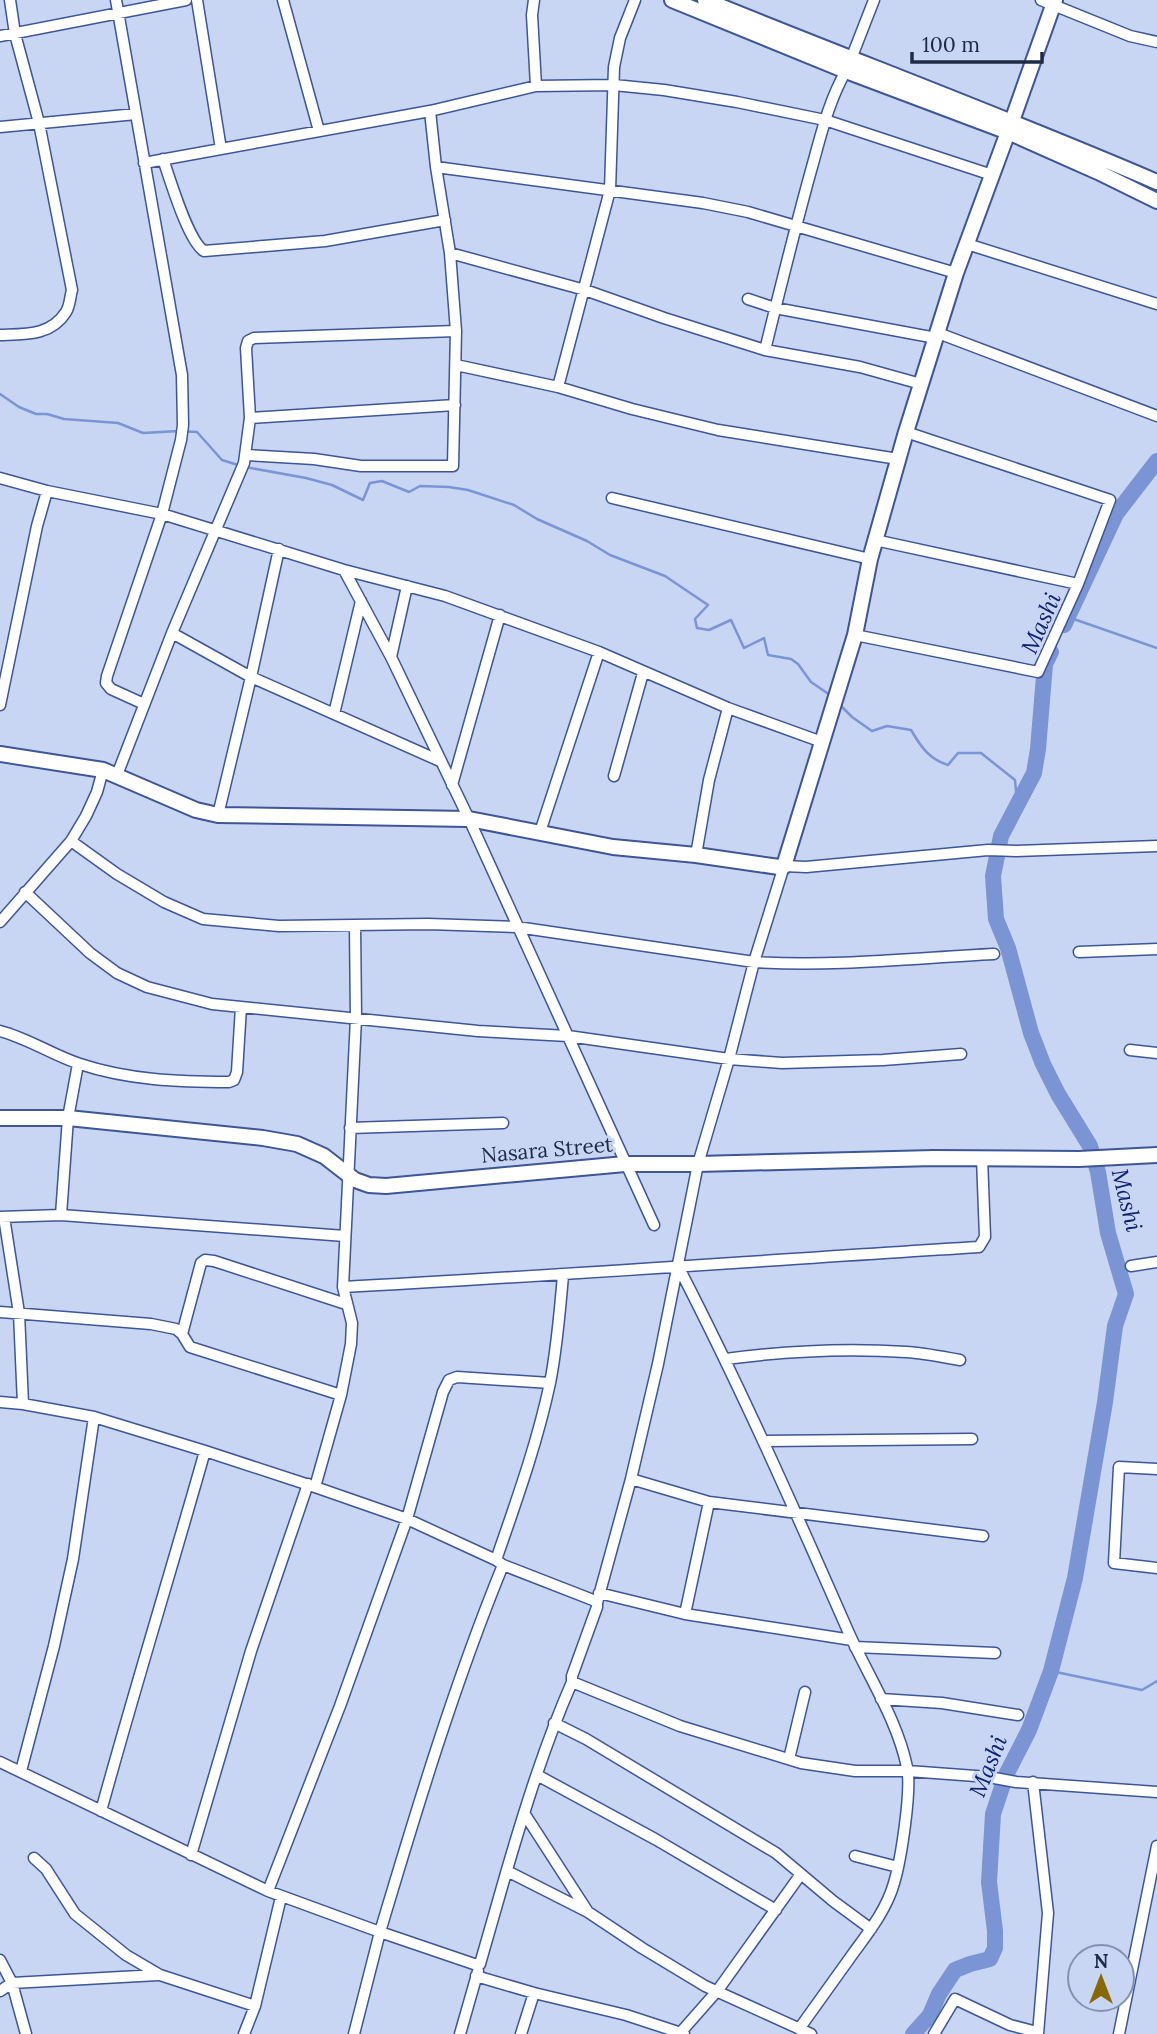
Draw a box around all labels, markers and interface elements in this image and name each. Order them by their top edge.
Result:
scale bar [912,21,1042,65]
text: 100 m [922,31,980,58]
water label: Mashi [1014,587,1067,658]
street label: Nasara Street [480,1130,615,1169]
water label: Mashi [1106,1165,1149,1235]
water label: Mashi [962,1730,1013,1801]
north arrow [1066,1943,1136,2013]
text: N [1094,1949,1109,1973]

